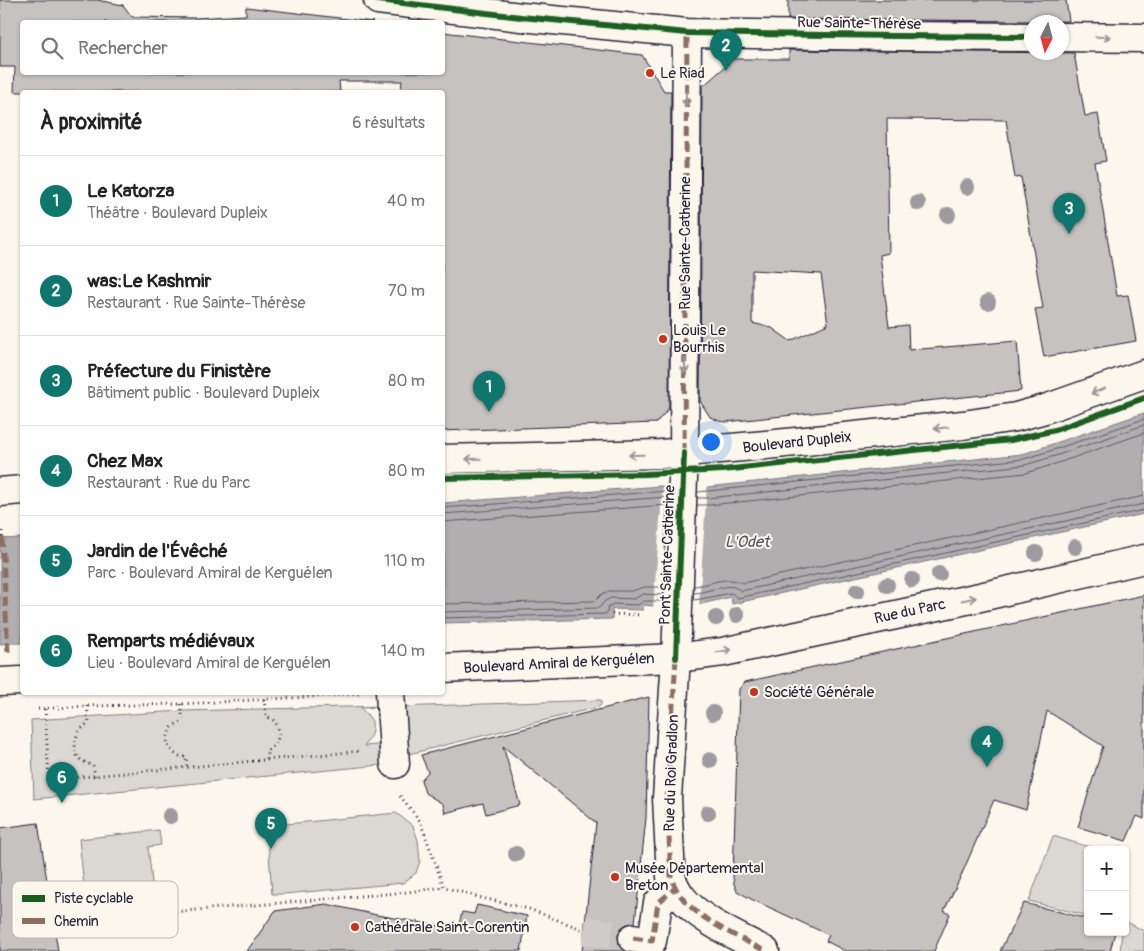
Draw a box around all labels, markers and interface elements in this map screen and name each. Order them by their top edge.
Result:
street label: Rue Sainte-Thérèse [797,13,922,34]
north arrow [1024,15,1069,60]
search box [20,20,445,75]
pin: 2 [710,30,742,71]
one-way arrow [1094,32,1111,42]
icon: search [38,34,66,62]
text: Rechercher [78,36,168,60]
place label: Le Riad [660,64,705,83]
marker: Le Riad [644,67,656,79]
one-way arrow [681,90,691,107]
text: À proximité [40,109,143,136]
text: 6 résultats [352,113,425,133]
street label: Rue Sainte-Catherine [676,176,695,310]
text: Le Katorza [87,179,174,203]
text: 1 [53,191,59,211]
text: 40 m [387,191,425,211]
pin: 3 [1053,193,1085,234]
text: Théâtre · Boulevard Dupleix [87,203,268,223]
text: was:Le Kashmir [87,269,211,293]
text: 2 [52,281,60,301]
text: 70 m [388,281,425,301]
text: Restaurant · Rue Sainte-Thérèse [87,293,305,313]
place label: Louis Le Bourrhis [673,321,726,357]
marker: Louis Le Bourrhis [657,333,669,345]
one-way arrow [680,358,690,374]
text: Préfecture du Finistère [87,359,271,383]
text: 3 [52,371,60,391]
text: 80 m [388,371,425,391]
pin: 1 [473,371,505,412]
text: Bâtiment public · Boulevard Dupleix [87,383,320,403]
one-way arrow [1091,387,1106,396]
one-way arrow [933,423,949,433]
street label: Boulevard Dupleix [742,427,852,458]
your location [698,429,724,455]
text: Chez Max [87,449,163,473]
one-way arrow [628,450,644,460]
one-way arrow [465,454,481,463]
text: 4 [51,461,61,481]
text: 80 m [388,461,425,481]
text: Restaurant · Rue du Parc [87,473,251,493]
street label: Pont Sainte-Catherine [656,484,679,625]
water label: L'Odet [725,532,771,552]
text: Jardin de l'Évêché [87,539,228,563]
text: 5 [52,551,60,571]
text: 110 m [384,551,425,571]
text: Parc · Boulevard Amiral de Kerguélen [87,563,333,583]
one-way arrow [960,594,976,603]
street label: Rue du Parc [873,595,948,628]
text: Remparts médiévaux [87,629,255,653]
text: 6 [51,641,61,661]
text: 140 m [381,641,425,661]
one-way arrow [716,646,732,656]
street label: Boulevard Amiral de Kerguélen [463,649,655,678]
text: Lieu · Boulevard Amiral de Kerguélen [87,653,331,673]
place label: Société Générale [764,683,875,702]
marker: Société Générale [748,686,760,698]
street label: Rue du Roi Gradlon [660,714,683,832]
pin: 4 [971,726,1003,767]
pin: 6 [46,762,78,803]
pin: 5 [255,808,287,849]
map controls [1084,846,1129,936]
button: + [1084,846,1129,891]
place label: Musée Départemental Breton [625,859,764,895]
marker: Musée Départemental Breton [609,871,621,883]
legend [12,881,178,938]
text: Piste cyclable [54,890,133,907]
button: − [1084,891,1129,936]
text: Chemin [54,913,99,930]
place label: Cathédrale Saint-Corentin [365,918,530,937]
marker: Cathédrale Saint-Corentin [349,921,361,933]

